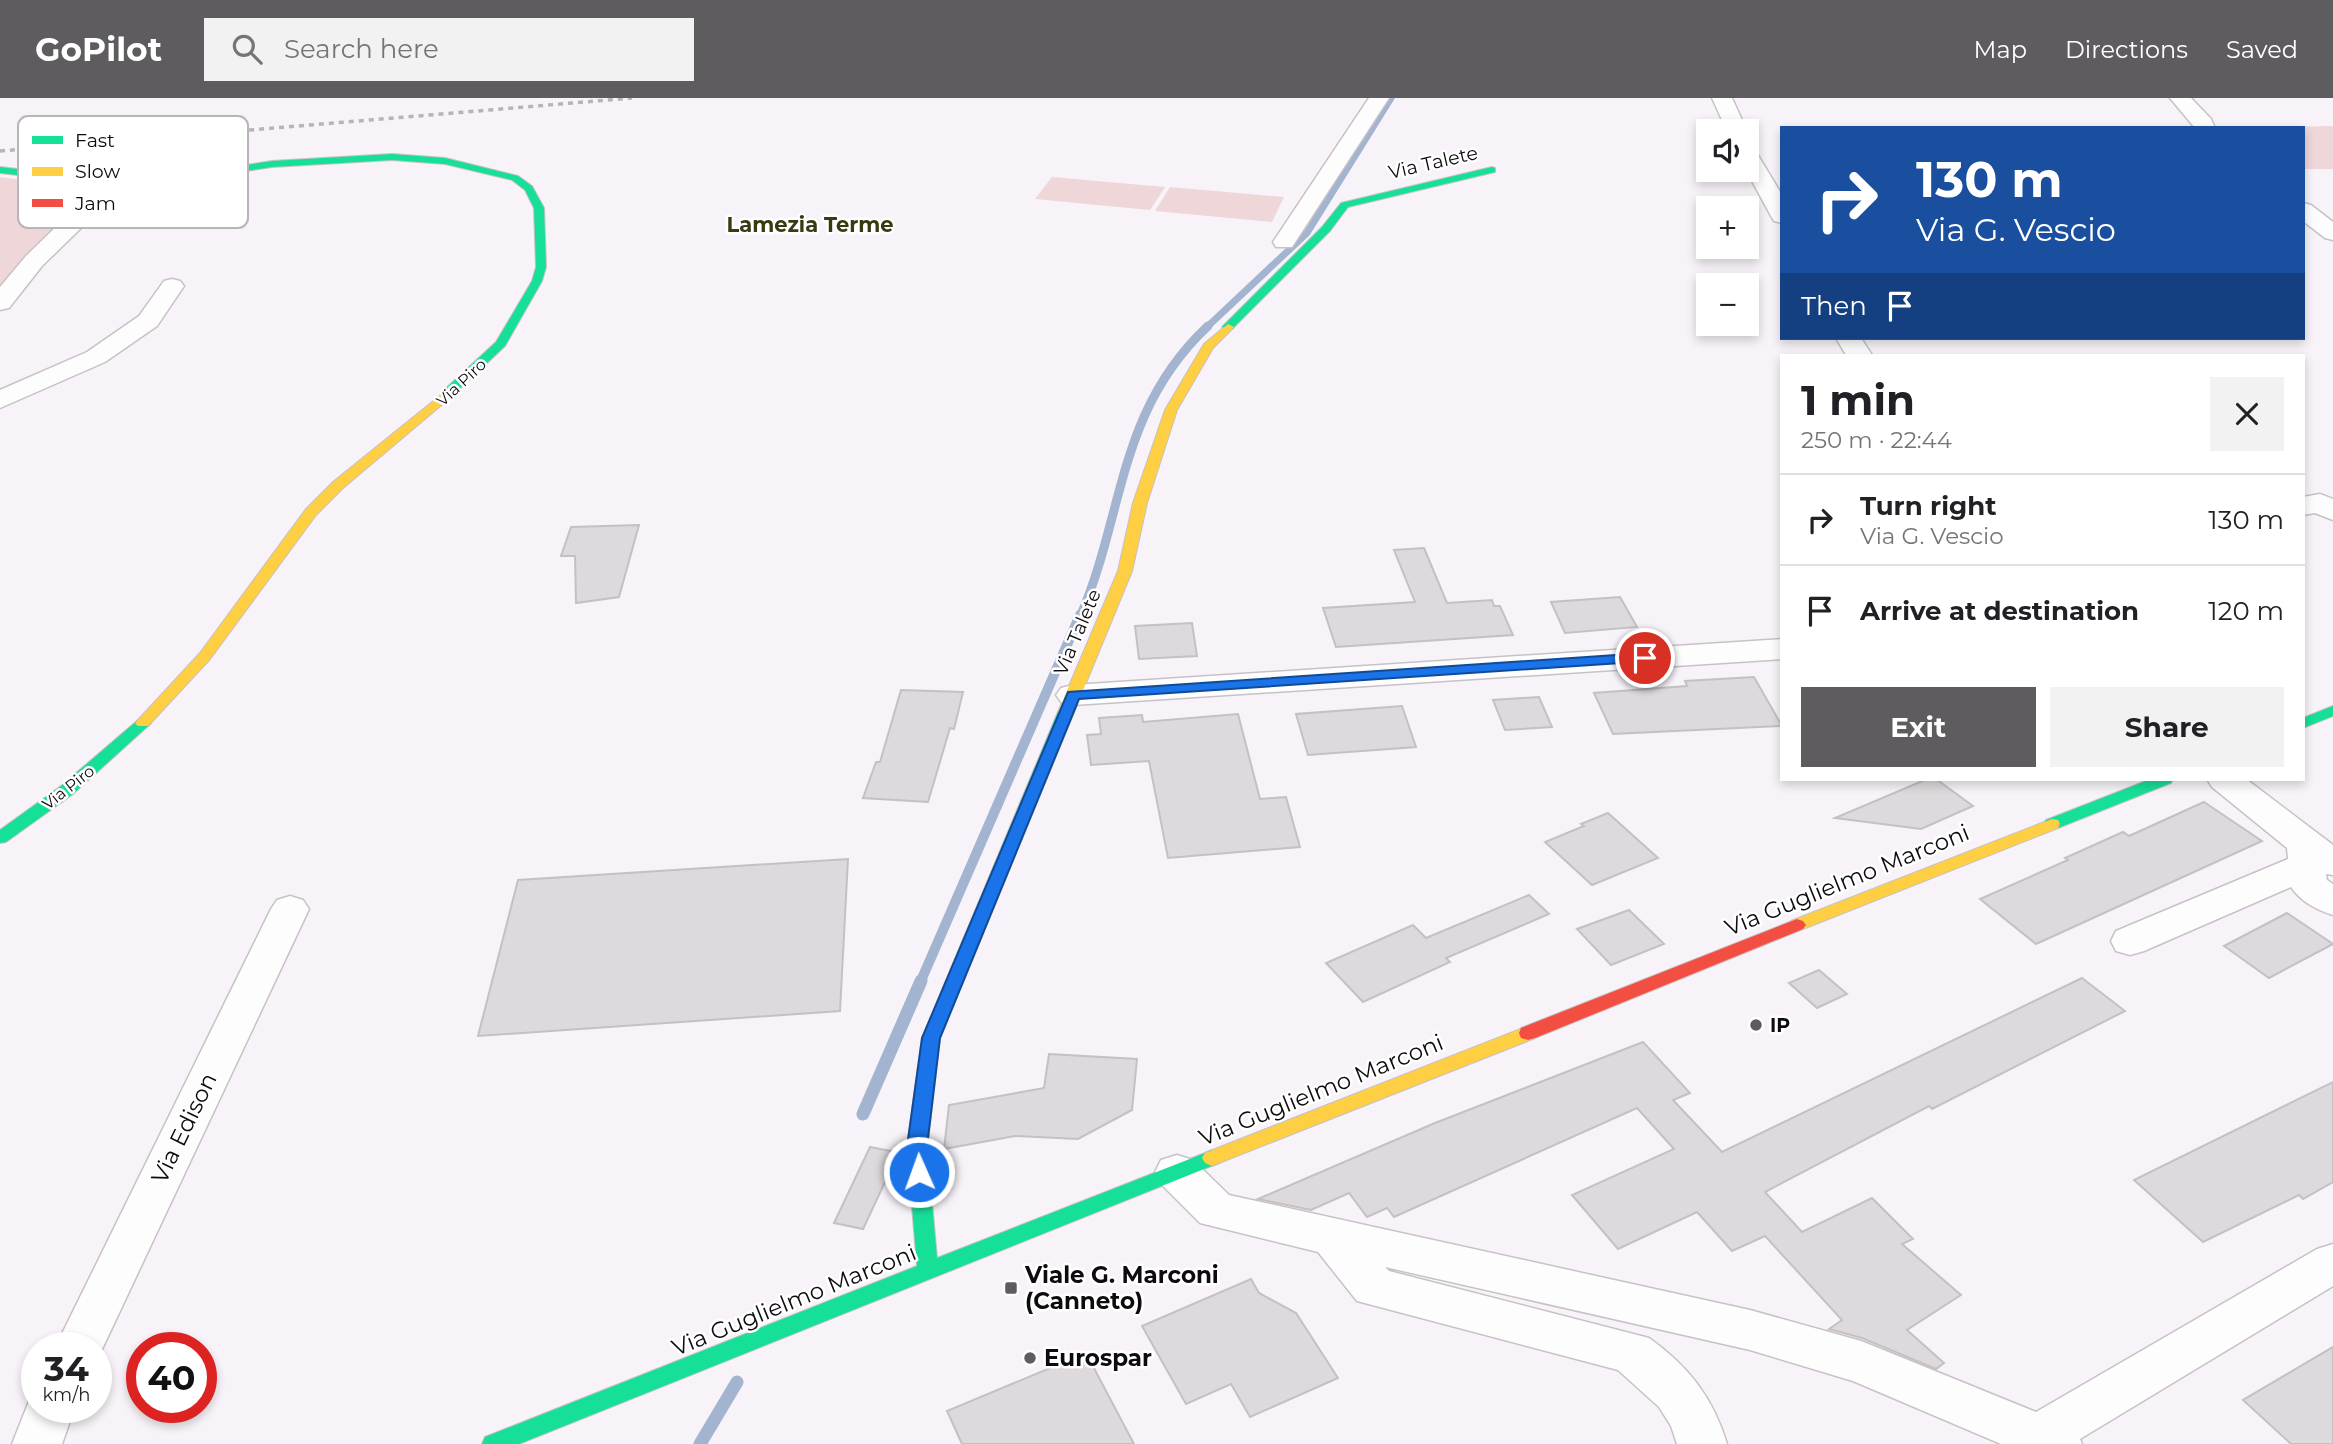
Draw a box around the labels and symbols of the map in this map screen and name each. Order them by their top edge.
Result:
legend [18,116,248,228]
text: Fast [75,129,115,152]
street label: Via Talete [1386,141,1480,184]
text: Slow [75,160,120,183]
text: Jam [74,192,116,215]
district label: Lamezia Terme [726,212,894,237]
street label: Via Piro [433,355,490,410]
street label: Via Talete [1049,586,1106,679]
pin [1615,628,1675,688]
street label: Via Piro [38,761,98,814]
street label: Via Guglielmo Marconi [1721,818,1973,942]
place label: IP [1770,1014,1790,1037]
marker: IP [1748,1017,1764,1033]
street label: Via Guglielmo Marconi [1195,1028,1447,1152]
street label: Via Edison [145,1068,223,1188]
position arrow [882,1135,956,1209]
street label: Via Guglielmo Marconi [668,1238,920,1362]
place label: Viale G. Marconi (Canneto) [1024,1261,1219,1315]
marker: Viale G. Marconi (Canneto) [1003,1280,1019,1296]
speed limit sign: 40 [126,1332,217,1423]
place label: Eurospar [1044,1344,1152,1372]
marker: Eurospar [1022,1350,1038,1366]

